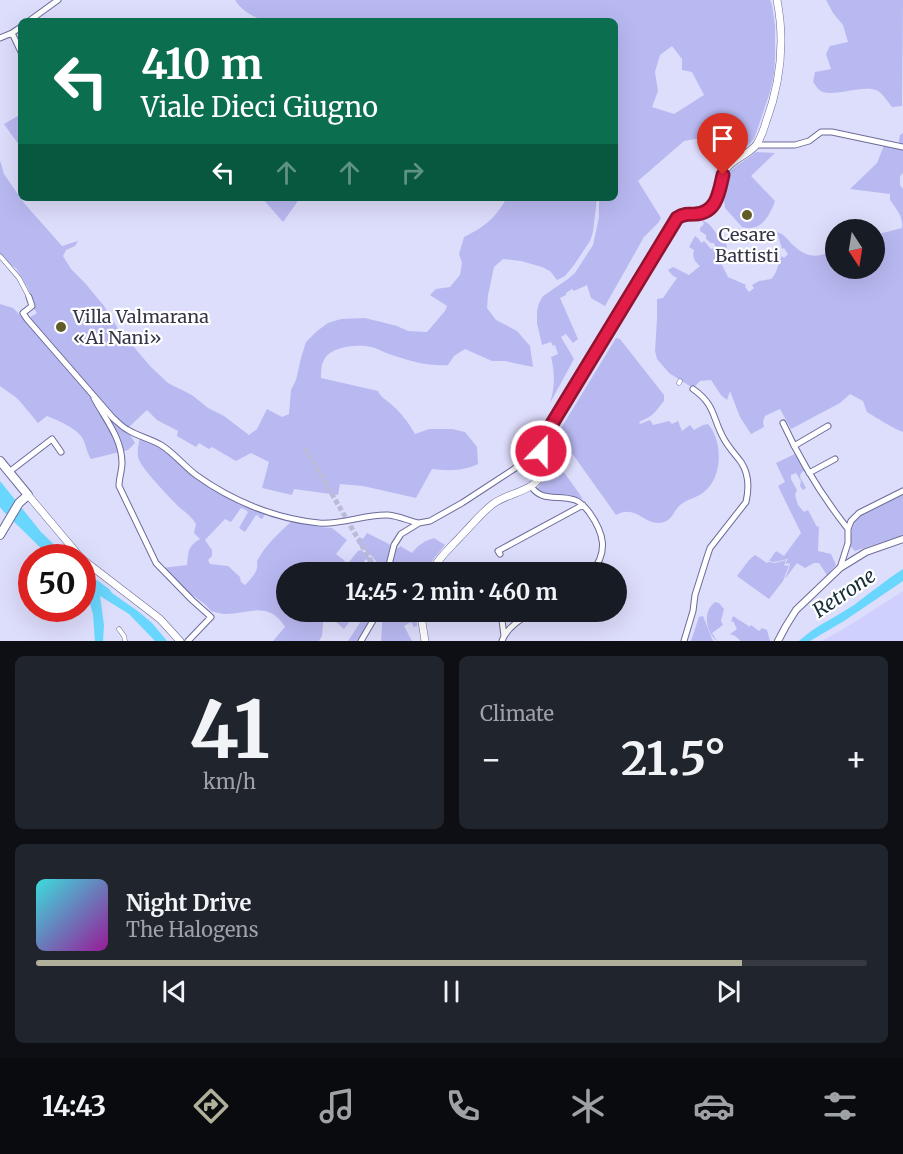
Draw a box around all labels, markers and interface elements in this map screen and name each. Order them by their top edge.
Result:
text: 410 m [141,38,263,90]
icon: left [42,42,120,120]
text: Viale Dieci Giugno [141,90,378,124]
pin [697,113,748,175]
icon: arrive [706,122,739,155]
icon: left [207,156,240,189]
icon: ahead [270,156,303,189]
icon: ahead [333,156,366,189]
icon: right [396,156,429,189]
marker: Cesare Battisti [740,208,754,222]
north arrow [825,219,885,279]
map controls [825,219,885,279]
place label: Cesare Battisti [715,223,779,267]
place label: Villa Valmarana «Ai Nani» [72,305,209,349]
marker: Villa Valmarana «Ai Nani» [54,320,68,334]
position arrow [509,419,573,483]
speed limit sign: 50 [18,544,96,622]
water label: Retrone [807,562,880,623]
text: 14:45 · 2 min · 460 m [345,578,558,606]
text: 41 [189,681,270,779]
text: Climate [480,701,554,726]
text: 21.5° [621,731,726,787]
text: − [480,739,502,780]
text: + [845,739,867,780]
text: km/h [203,769,256,794]
text: Night Drive [126,889,251,917]
text: The Halogens [126,917,258,942]
icon: previous [158,975,191,1008]
icon: pause [435,975,468,1008]
icon: next [712,975,745,1008]
icon: directions [190,1085,232,1127]
icon: music [316,1085,358,1127]
icon: phone [442,1085,484,1127]
icon: climate [567,1085,609,1127]
icon: car [693,1085,735,1127]
icon: filters [819,1085,861,1127]
text: 14:43 [42,1089,106,1123]

